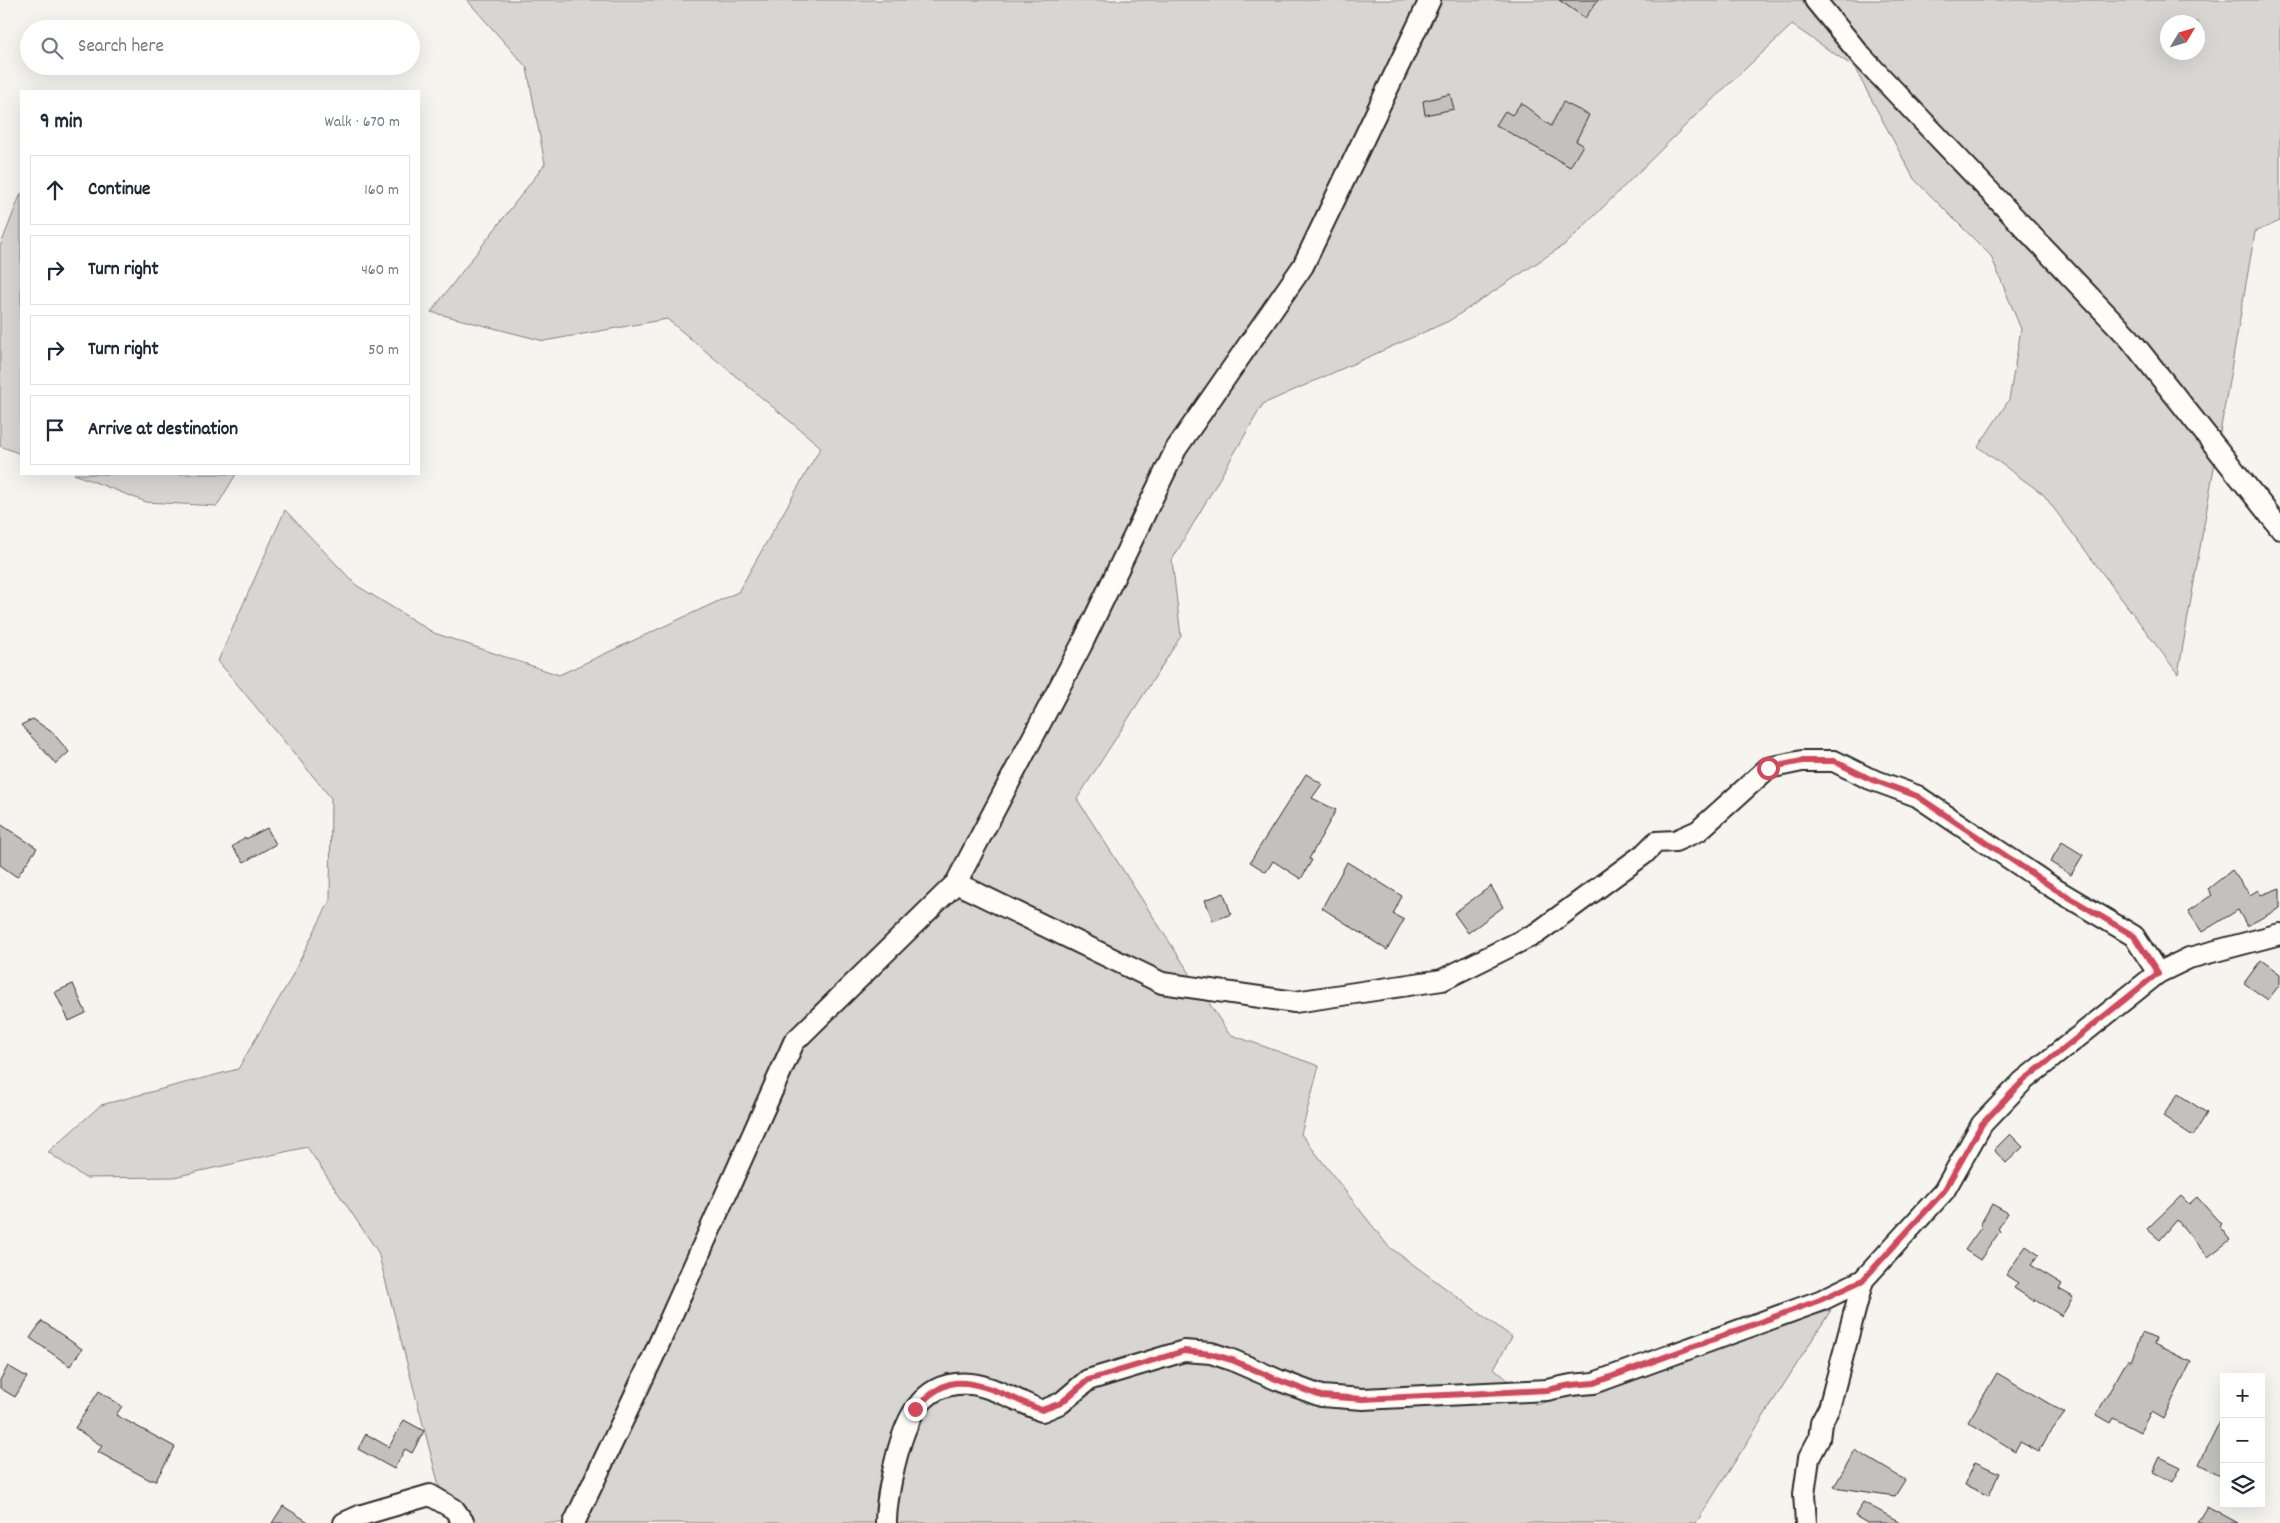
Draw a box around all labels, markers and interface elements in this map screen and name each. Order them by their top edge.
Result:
north arrow [2160,15,2205,60]
search box [20,20,420,75]
icon: search [38,34,66,62]
text: Search here [78,34,164,61]
text: 9 min [40,108,82,138]
text: Walk · 670 m [325,111,400,134]
icon: ahead [41,176,69,204]
text: Continue [88,177,150,204]
text: 160 m [364,179,399,202]
icon: right [41,256,69,284]
text: Turn right [88,257,159,284]
text: 460 m [361,259,399,282]
icon: right [41,336,69,364]
text: Turn right [88,337,159,364]
text: 50 m [368,339,399,362]
icon: arrive [41,416,69,444]
text: Arrive at destination [88,417,238,444]
route start [1757,757,1780,780]
map controls [2220,1373,2265,1508]
button: + [2220,1373,2265,1418]
route end [904,1398,927,1421]
button: − [2220,1418,2265,1463]
button: layers [2220,1463,2265,1508]

